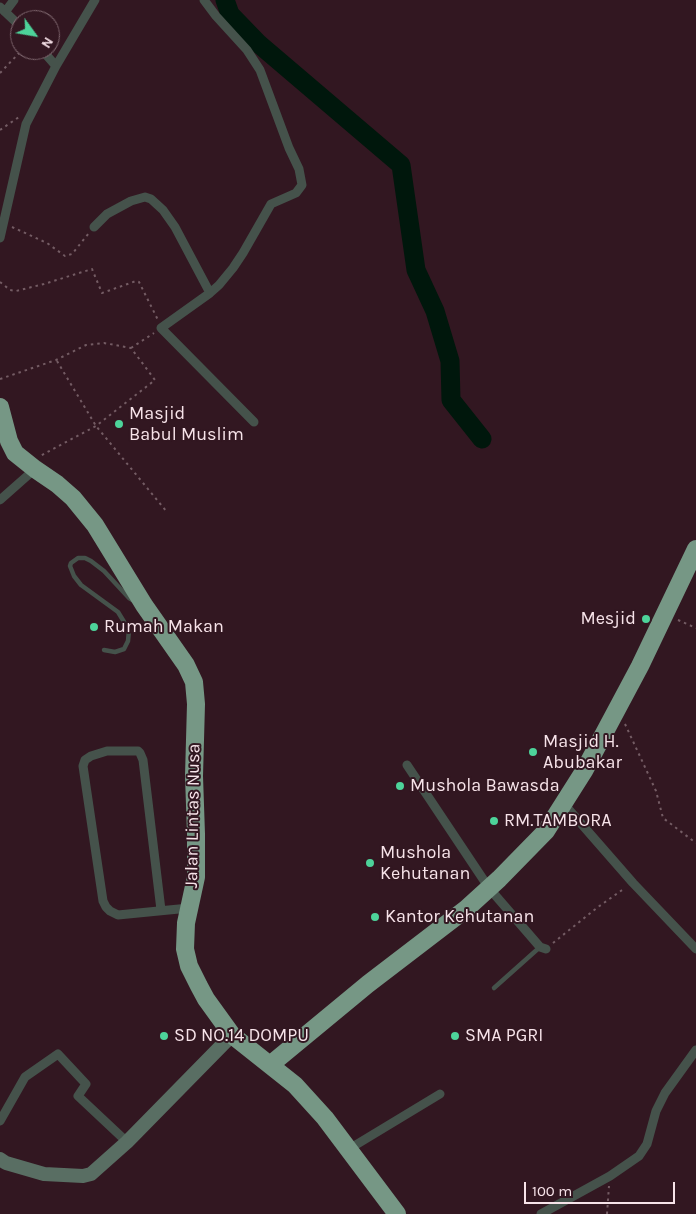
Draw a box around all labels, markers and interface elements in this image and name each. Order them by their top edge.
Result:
north arrow [10,10,60,60]
text: N [37,34,57,51]
place label: Masjid Babul Muslim [129,403,244,446]
marker: Masjid Babul Muslim [113,418,125,430]
place label: Mesjid [580,608,636,630]
marker: Mesjid [640,613,652,625]
place label: Rumah Makan [104,616,224,638]
marker: Rumah Makan [88,621,100,633]
place label: Masjid H. Abubakar [543,731,622,774]
street label: Jalan Lintas Nusa [181,743,205,889]
marker: Masjid H. Abubakar [527,746,539,758]
place label: Mushola Bawasda [410,775,560,797]
marker: Mushola Bawasda [394,780,406,792]
place label: RM.TAMBORA [504,810,612,832]
marker: RM.TAMBORA [488,815,500,827]
place label: Mushola Kehutanan [380,842,470,884]
marker: Mushola Kehutanan [364,857,376,869]
place label: Kantor Kehutanan [385,906,534,928]
marker: Kantor Kehutanan [369,911,381,923]
place label: SD NO.14 DOMPU [174,1025,309,1047]
place label: SMA PGRI [465,1025,543,1047]
marker: SD NO.14 DOMPU [158,1030,170,1042]
marker: SMA PGRI [449,1030,461,1042]
scale bar [526,1172,677,1204]
text: 100 m [532,1182,572,1200]

